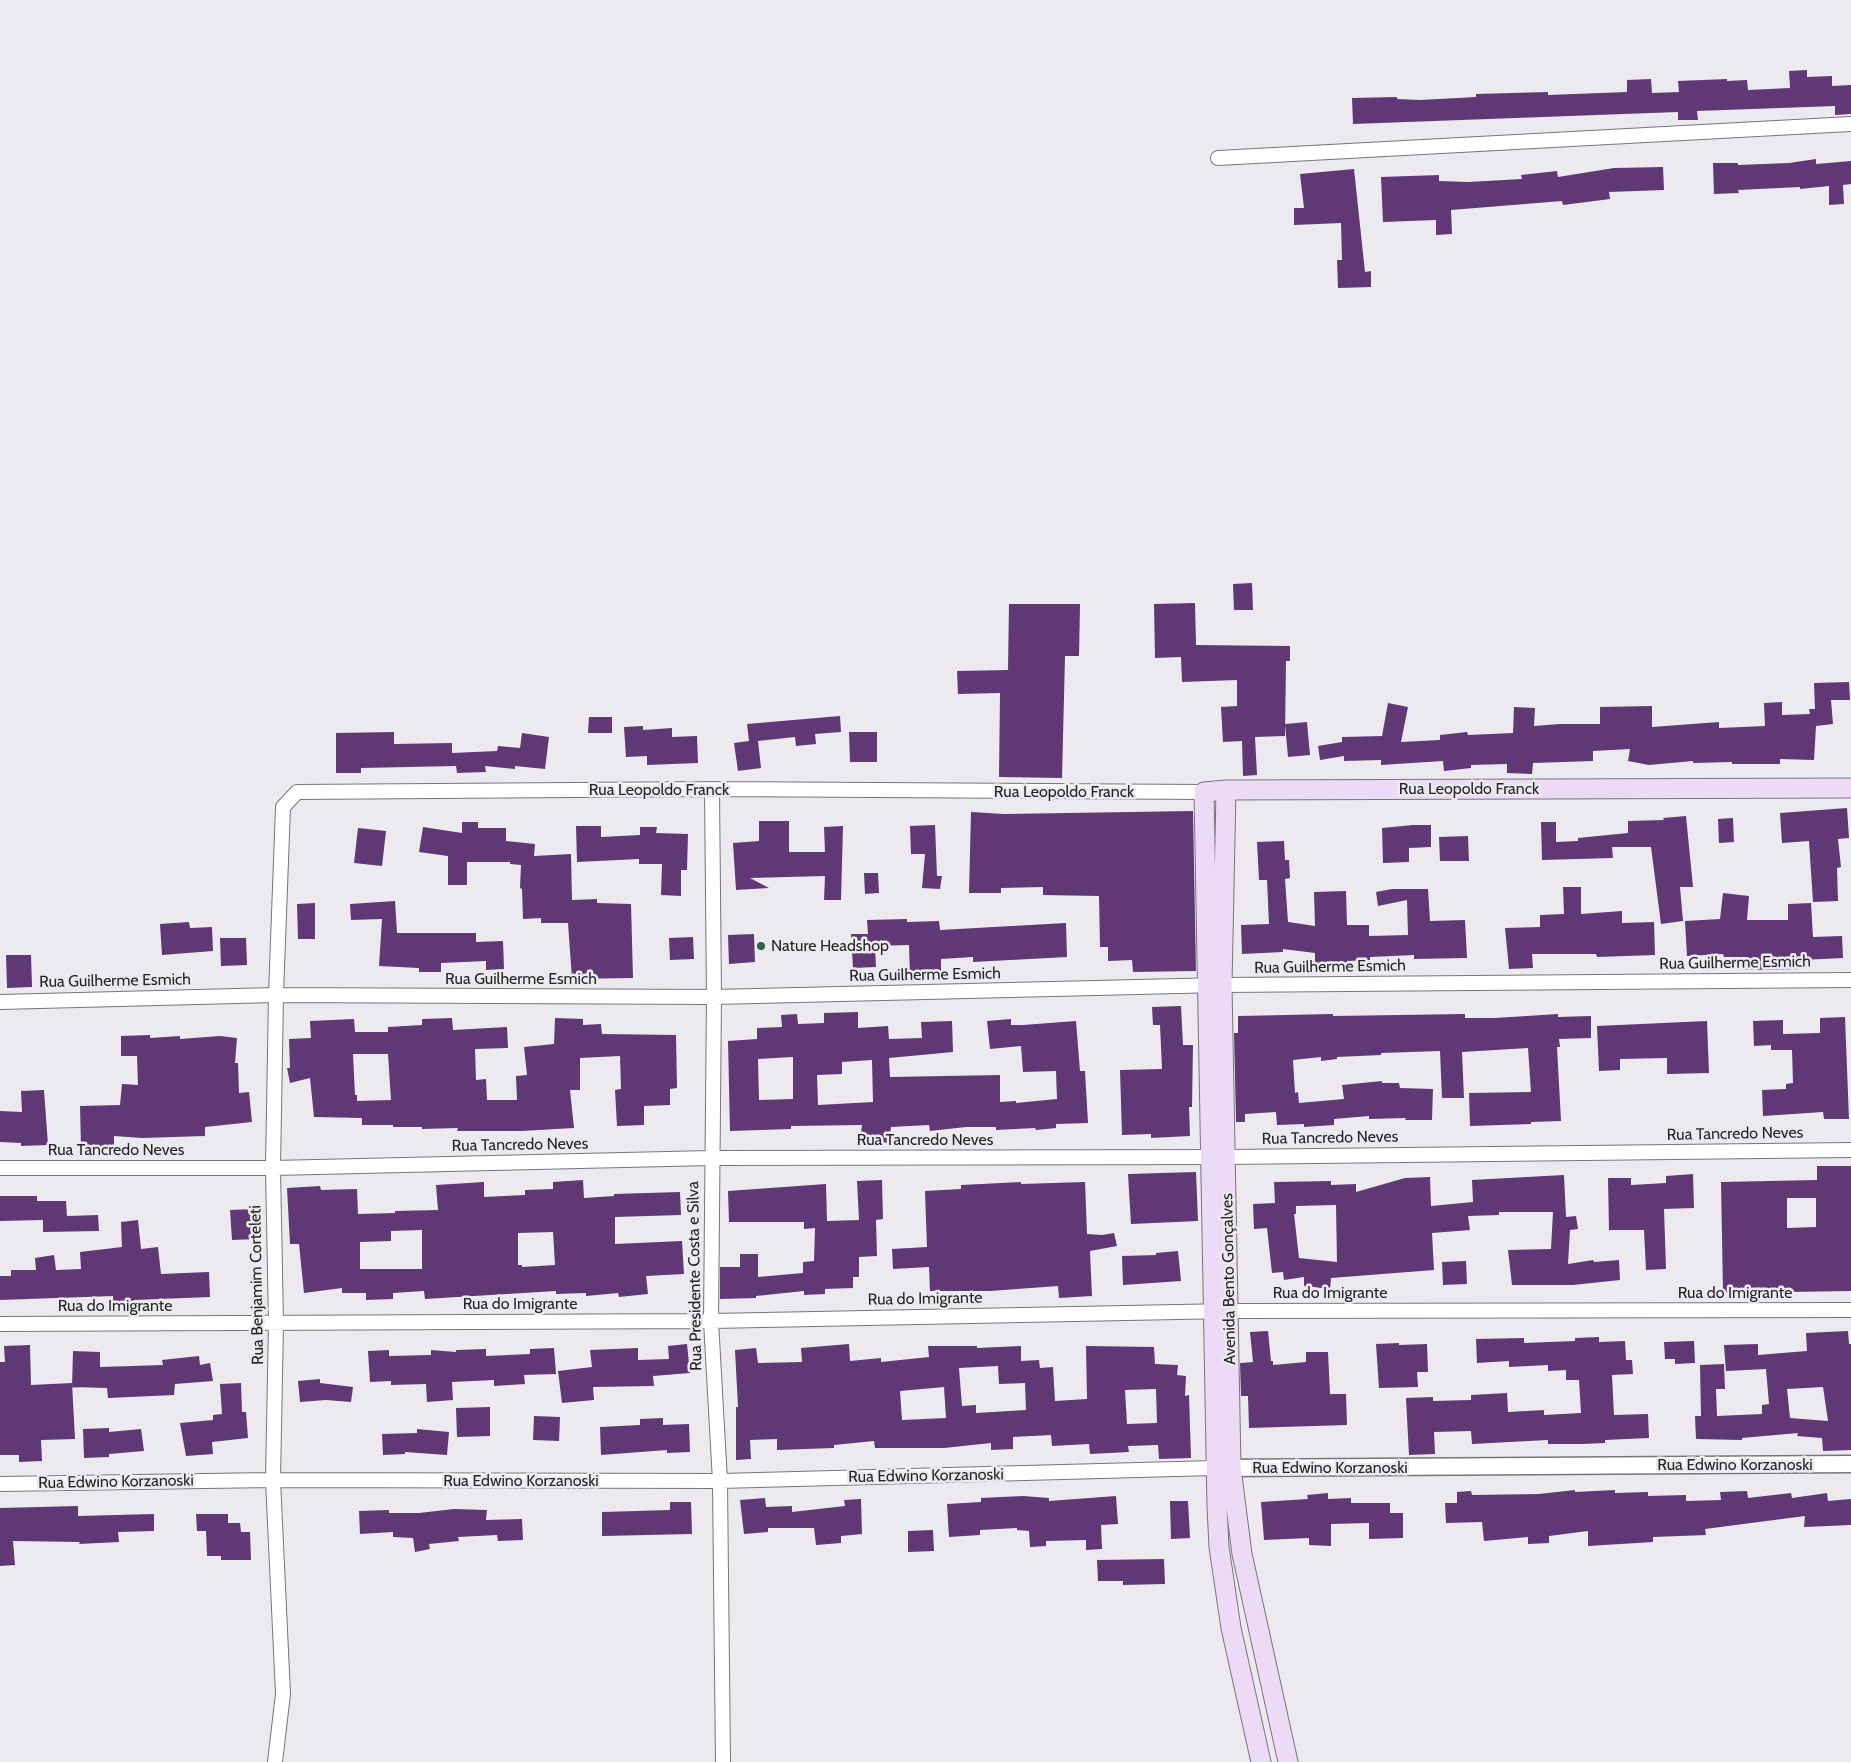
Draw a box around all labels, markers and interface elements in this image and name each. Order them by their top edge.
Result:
street label: Rua Leopoldo Franck [1399,779,1539,799]
street label: Rua Leopoldo Franck [589,780,729,800]
street label: Rua Leopoldo Franck [994,782,1134,802]
place label: Nature Headshop [771,936,889,956]
marker: Nature Headshop [755,940,767,952]
street label: Rua Guilherme Esmich [1659,952,1811,974]
street label: Rua Guilherme Esmich [1254,956,1406,978]
street label: Rua Guilherme Esmich [849,964,1001,986]
street label: Rua Guilherme Esmich [445,969,597,989]
street label: Rua Guilherme Esmich [39,970,191,992]
street label: Rua Tancredo Neves [1667,1123,1803,1145]
street label: Rua Tancredo Neves [1262,1127,1398,1149]
street label: Rua Tancredo Neves [857,1130,993,1150]
street label: Rua Tancredo Neves [452,1134,588,1156]
street label: Rua Tancredo Neves [48,1140,184,1160]
street label: Rua Presidente Costa e Silva [684,1181,706,1371]
street label: Avenida Bento Gonçalves [1218,1193,1240,1365]
street label: Rua Benjamim Corteleti [246,1205,268,1365]
street label: Rua do Imigrante [1273,1283,1387,1303]
street label: Rua do Imigrante [1678,1283,1792,1303]
street label: Rua do Imigrante [867,1288,983,1310]
street label: Rua do Imigrante [463,1294,577,1314]
street label: Rua do Imigrante [58,1296,172,1316]
street label: Rua Edwino Korzanoski [1657,1455,1813,1475]
street label: Rua Edwino Korzanoski [1252,1458,1408,1478]
street label: Rua Edwino Korzanoski [848,1465,1004,1487]
street label: Rua Edwino Korzanoski [38,1471,194,1493]
street label: Rua Edwino Korzanoski [443,1471,599,1491]

